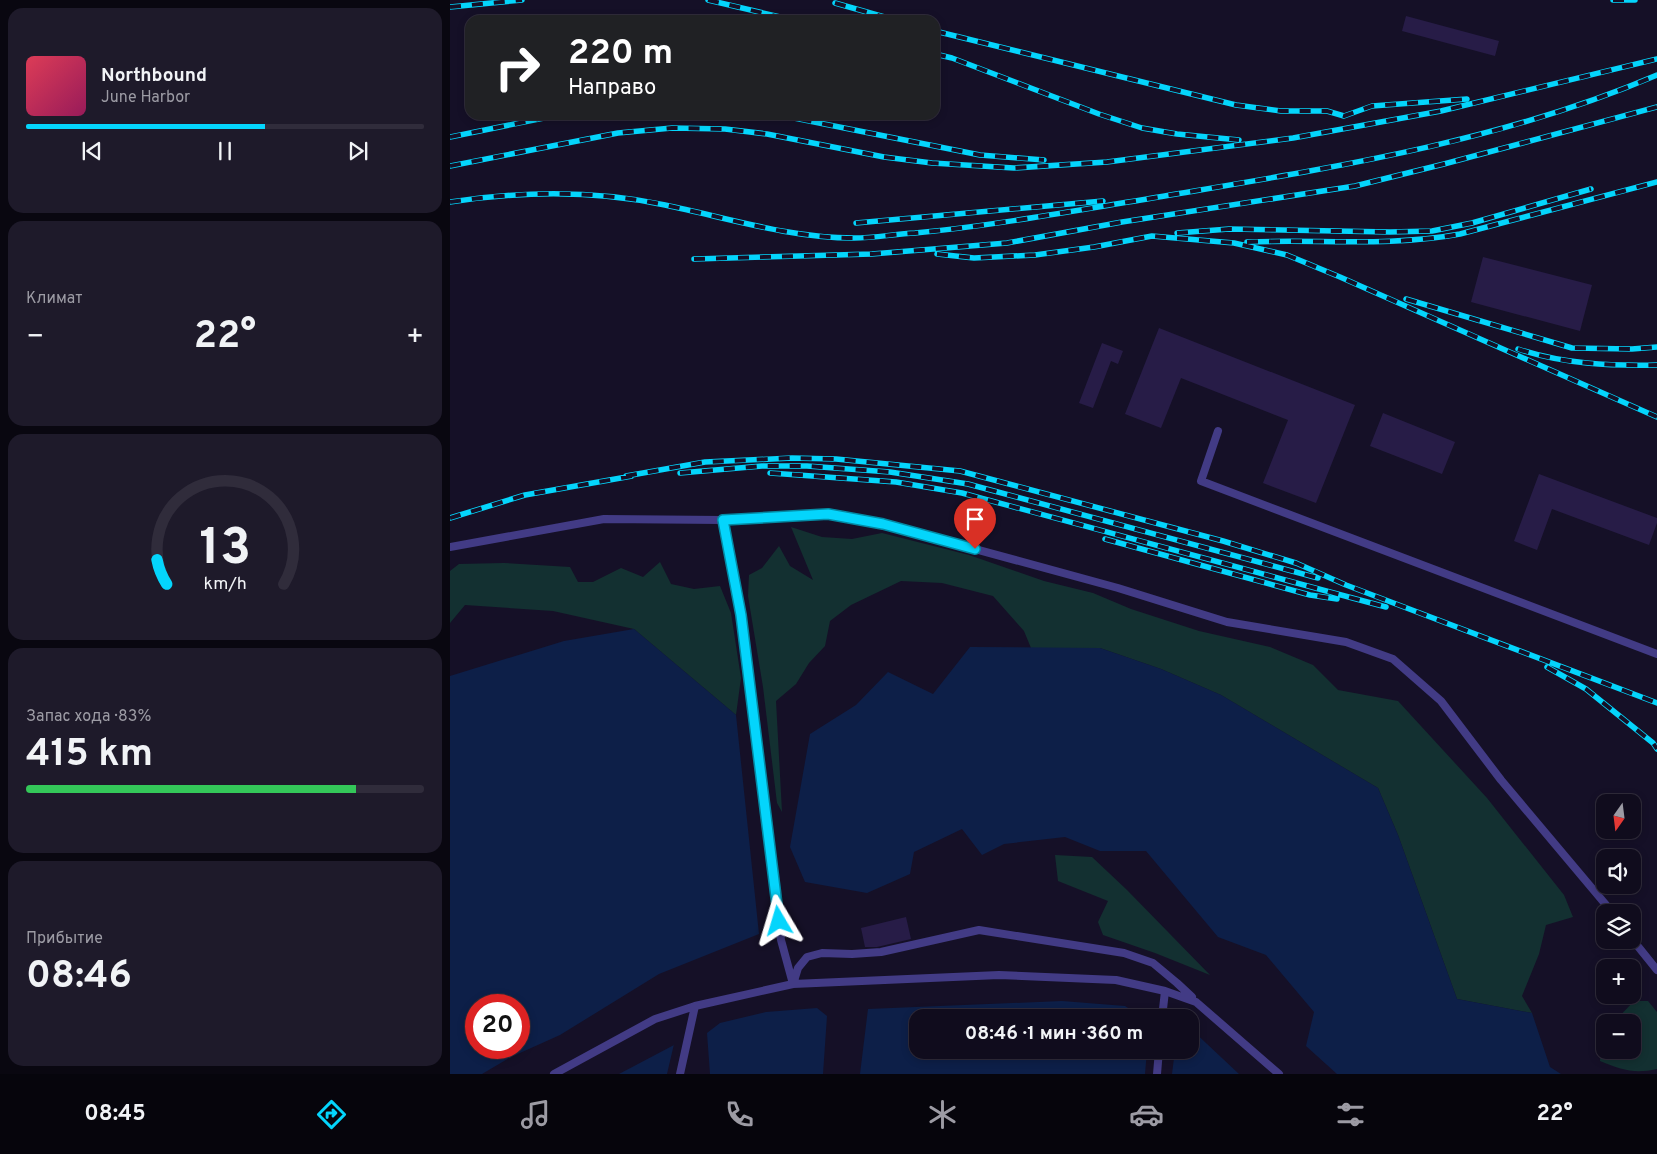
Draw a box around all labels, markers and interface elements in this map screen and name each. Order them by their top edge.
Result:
text: 220 m [568,32,673,76]
icon: right [485,35,550,100]
text: Northbound [101,64,207,88]
text: Направо [568,75,656,102]
text: June Harbor [101,88,190,108]
icon: previous [78,137,106,165]
icon: pause [211,137,239,165]
icon: next [344,137,372,165]
text: Климат [26,289,83,309]
text: 22° [194,313,256,362]
text: − [26,320,44,356]
text: + [406,320,424,356]
pin [954,498,996,549]
icon: arrive [961,505,989,533]
text: 13 [199,517,251,583]
text: km/h [203,573,247,596]
text: Запас хода · 83% [26,707,151,727]
text: 415 km [26,731,153,780]
north arrow [1596,794,1641,839]
map controls [1596,794,1641,1059]
button: sound [1596,849,1641,894]
position arrow [752,894,804,946]
button: layers [1596,904,1641,949]
text: Прибытие [26,929,103,949]
text: 08:46 [26,953,132,1002]
button: + [1596,959,1641,1004]
speed limit sign: 20 [465,994,530,1059]
button: − [1596,1014,1641,1059]
text: 08:46 · 1 мин · 360 m [965,1022,1143,1046]
icon: directions [314,1097,349,1132]
icon: music [518,1097,553,1132]
icon: phone [722,1097,757,1132]
icon: climate [925,1097,960,1132]
icon: car [1129,1097,1164,1132]
icon: filters [1333,1097,1368,1132]
text: 08:45 [84,1101,146,1128]
text: 22° [1537,1101,1573,1128]

